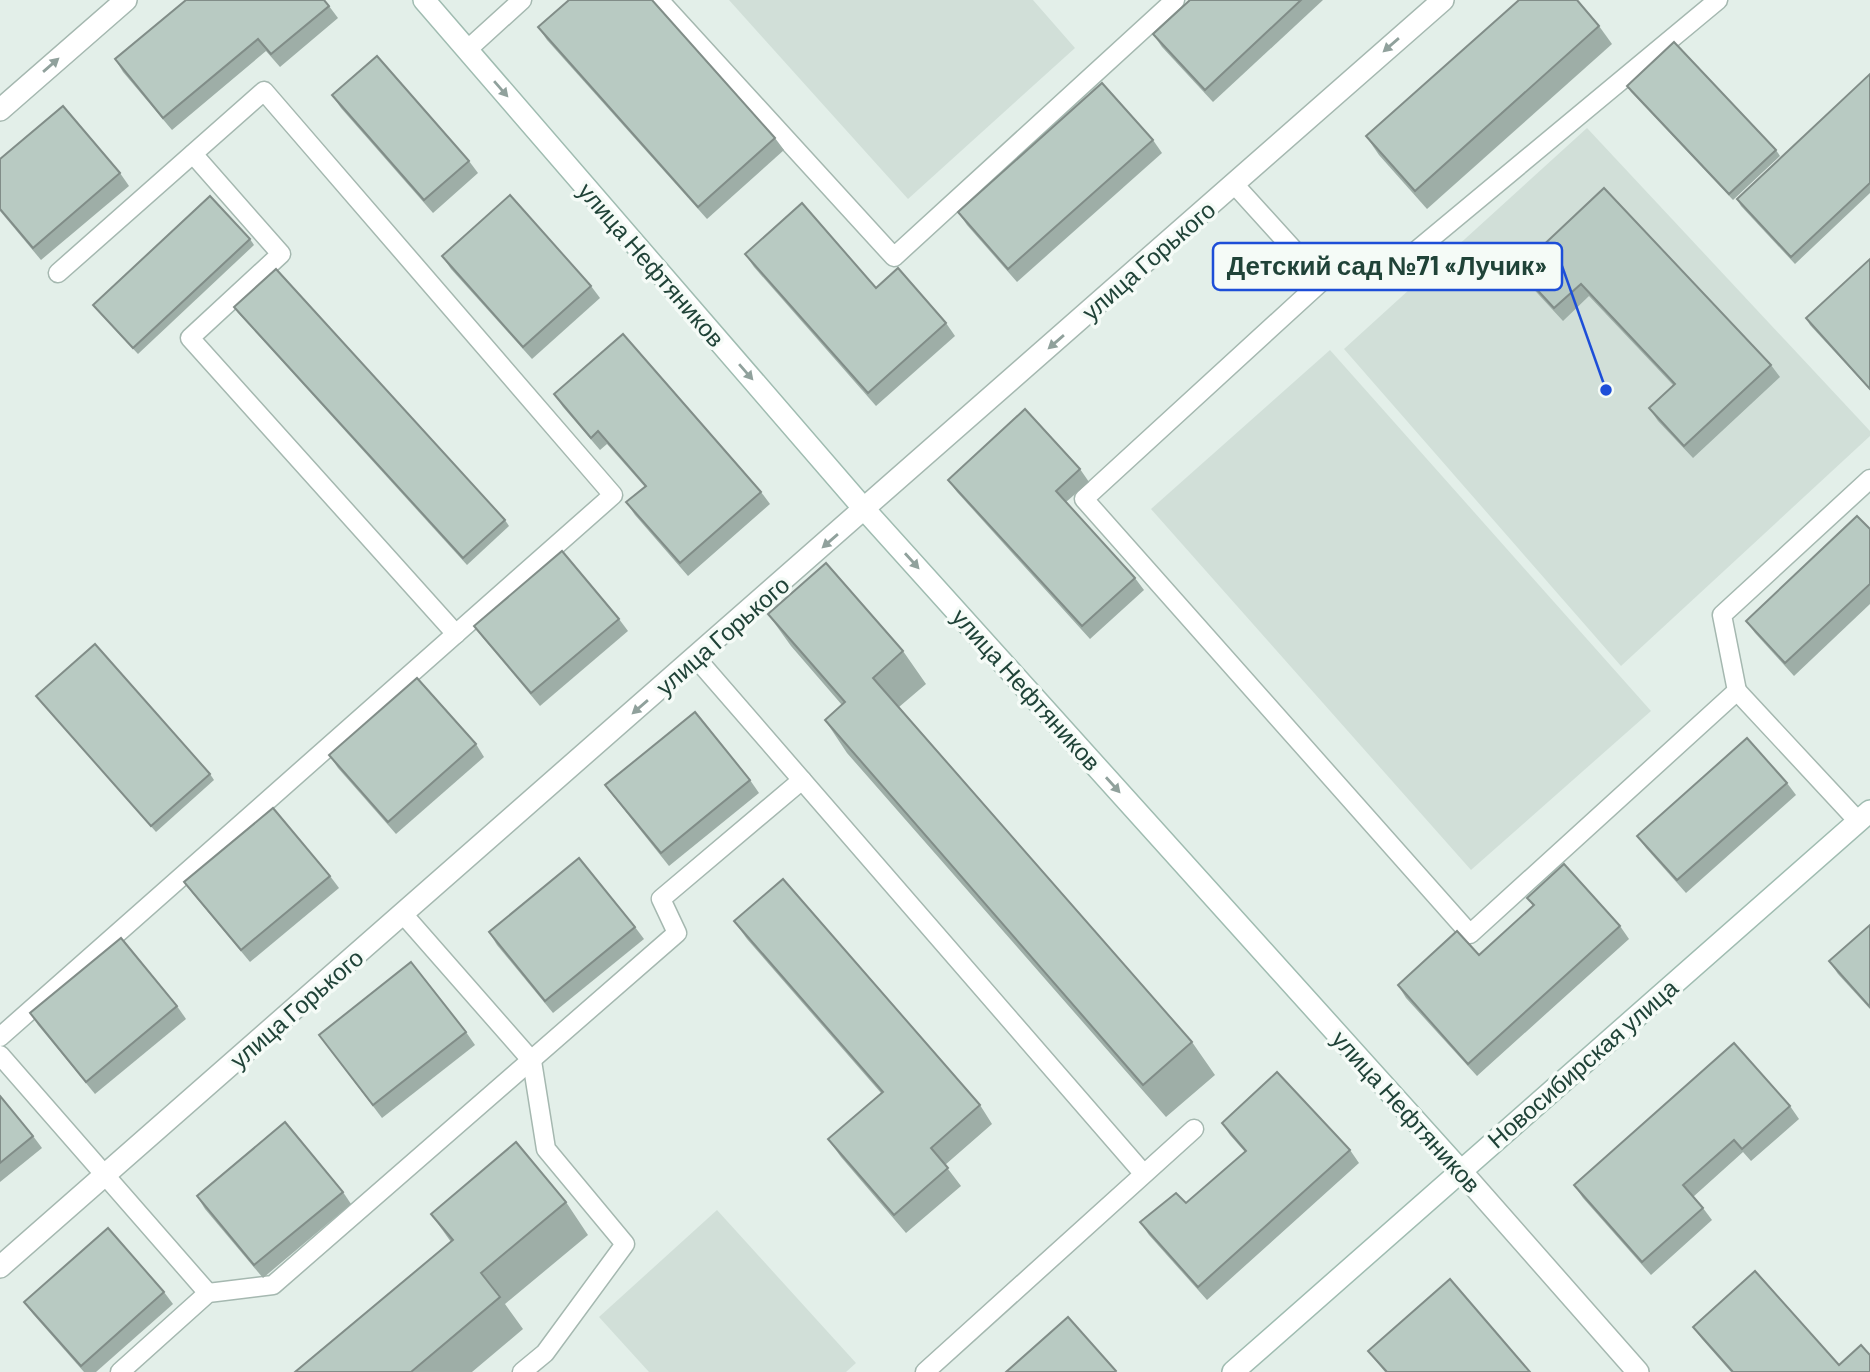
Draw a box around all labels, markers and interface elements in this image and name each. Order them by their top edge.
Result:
one-way arrow [1383,37,1400,52]
one-way arrow [43,58,60,73]
one-way arrow [493,80,508,97]
street label: улица Нефтяников [573,176,731,352]
street label: улица Горького [1075,194,1221,326]
callout: Детский сад №71 «Лучик» [1213,243,1562,290]
text: Детский сад №71 «Лучик» [1227,249,1547,280]
one-way arrow [1047,334,1064,349]
one-way arrow [738,363,753,380]
one-way arrow [821,533,839,549]
one-way arrow [904,552,920,570]
street label: улица Горького [649,569,795,701]
street label: улица Нефтяников [947,602,1107,776]
one-way arrow [632,698,649,714]
one-way arrow [1105,776,1121,793]
street label: улица Горького [223,942,369,1074]
street label: Новосибирская улица [1481,972,1684,1154]
street label: улица Нефтяников [1327,1024,1487,1198]

